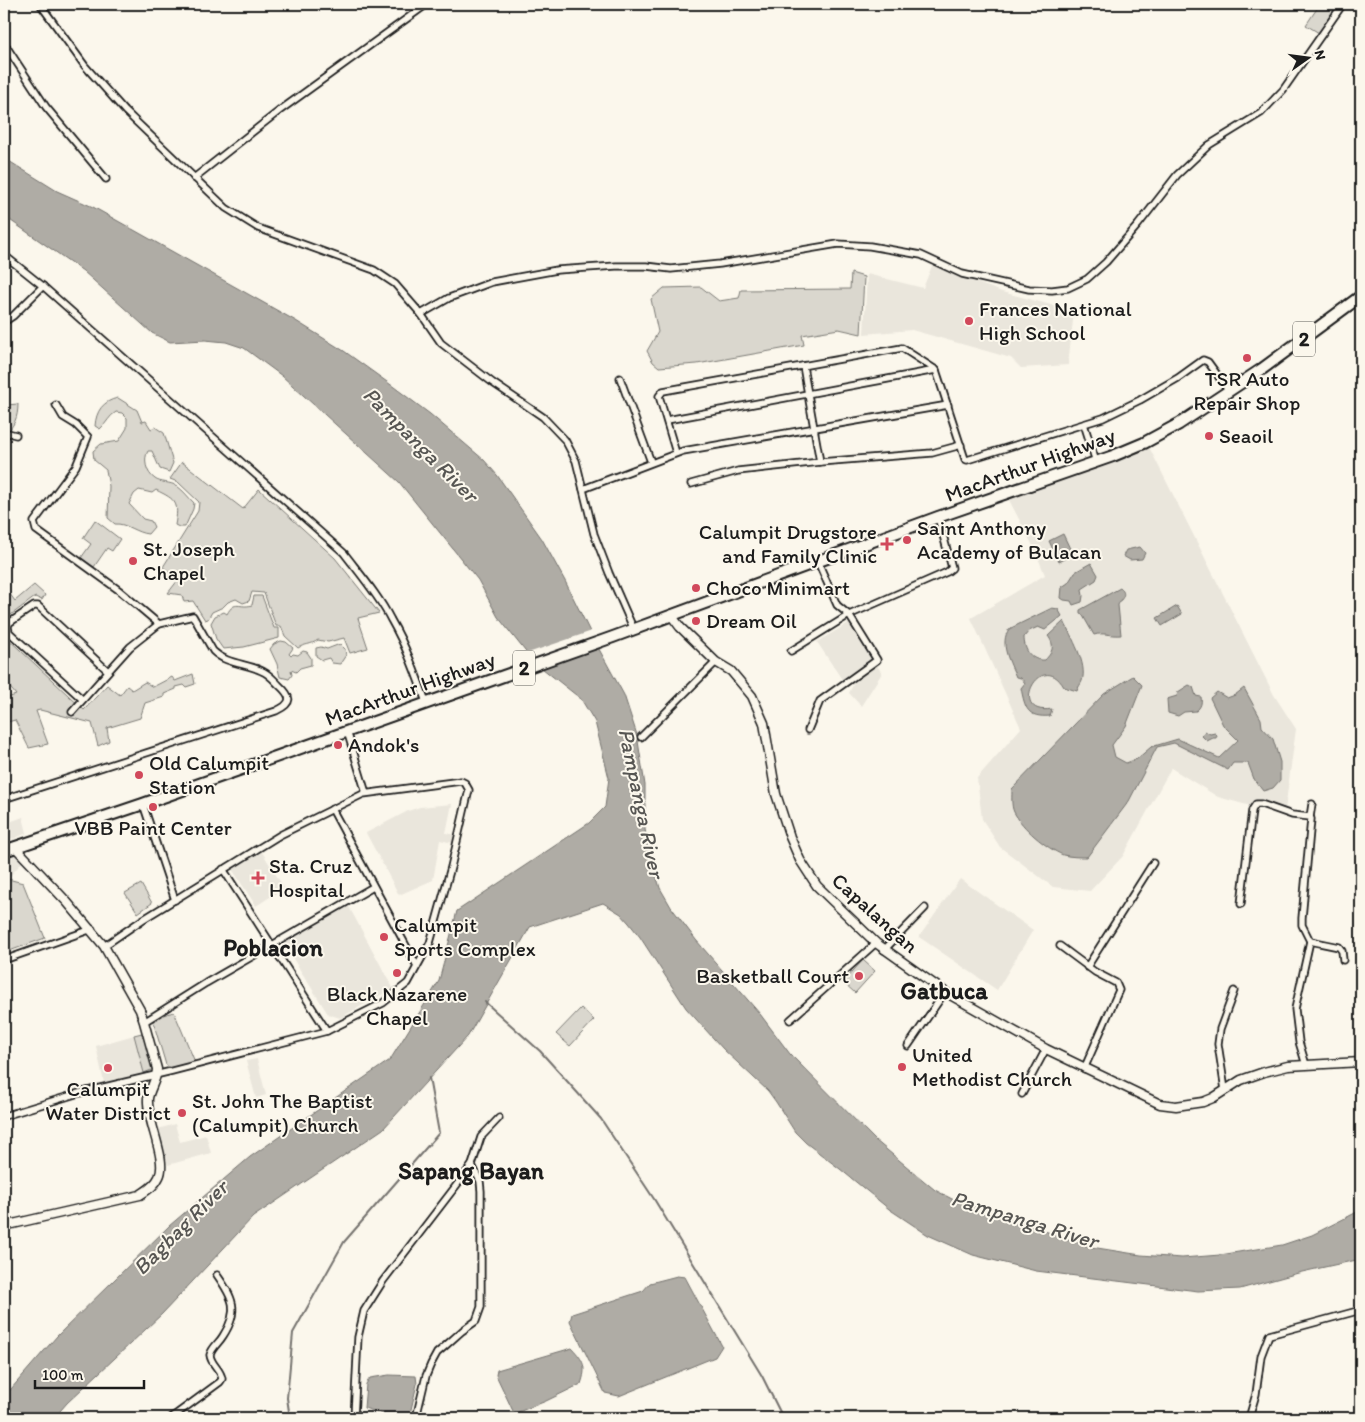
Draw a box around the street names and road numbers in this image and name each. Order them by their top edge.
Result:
road number: 2 [1293,322,1315,356]
street label: MacArthur Highway [941,422,1118,507]
street label: MacArthur Highway [321,646,498,731]
road number: 2 [513,650,535,686]
street label: Capalangan [827,867,924,958]

